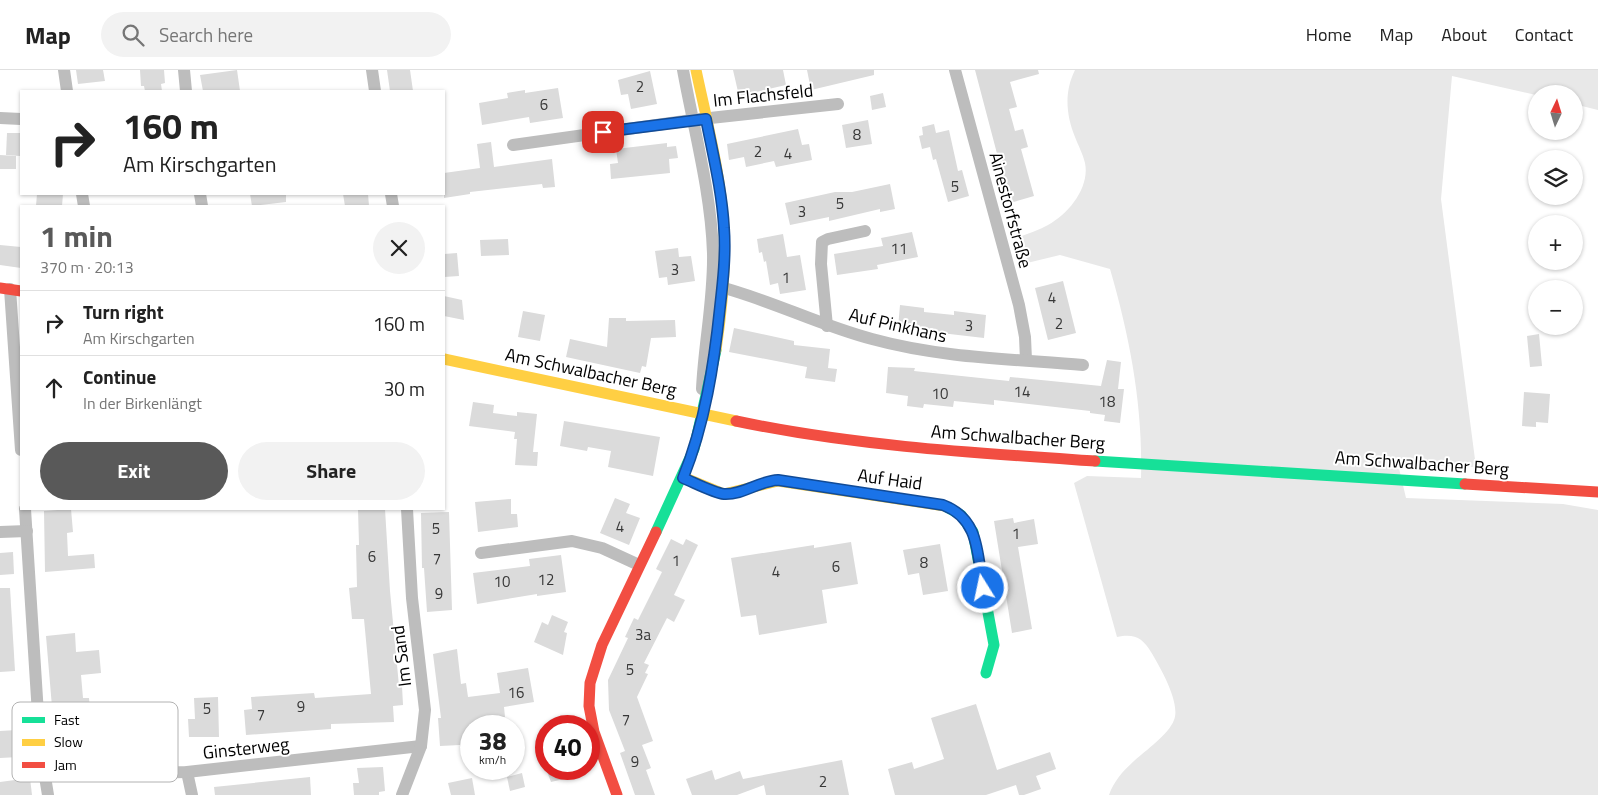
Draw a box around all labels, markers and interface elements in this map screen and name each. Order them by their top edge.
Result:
search box [101,12,451,57]
text: Map [25,17,71,53]
text: Search here [159,20,253,49]
icon: search [119,21,147,49]
text: Home [1306,21,1352,48]
text: Map [1380,21,1413,48]
text: About [1441,21,1487,48]
text: Contact [1515,21,1573,48]
house number: 2 [636,75,644,98]
street label: Im Flachsfeld [712,76,814,114]
north arrow [1528,85,1582,140]
map controls [1528,85,1583,335]
house number: 6 [540,93,548,116]
text: 160 m [123,99,219,153]
icon: right [40,110,105,175]
pin [582,111,624,153]
icon: arrive [589,118,617,146]
house number: 8 [853,123,861,146]
house number: 2 [754,140,762,163]
house number: 4 [784,142,792,165]
text: Am Kirschgarten [123,147,277,181]
street label: Ainestorfstraße [983,149,1039,271]
button: layers [1528,150,1583,205]
house number: 5 [951,175,959,198]
house number: 5 [836,192,844,215]
house number: 3 [798,200,806,223]
text: 1 min [40,213,113,259]
button: + [1528,215,1583,270]
button: close [373,222,425,274]
house number: 11 [891,237,907,260]
text: 370 m · 20:13 [40,255,134,279]
house number: 3 [671,258,679,281]
house number: 1 [782,266,790,289]
button: − [1528,280,1583,335]
house number: 4 [1048,286,1056,309]
text: Turn right [83,297,164,326]
street label: Auf Pinkhans [846,301,950,349]
icon: right [40,309,68,337]
text: 160 m [373,309,425,338]
house number: 2 [1055,312,1063,335]
house number: 3 [965,314,973,337]
text: Am Kirschgarten [83,326,195,350]
street label: Am Schwalbacher Berg [503,341,679,403]
text: Continue [83,362,156,391]
icon: ahead [40,374,68,402]
text: 30 m [384,374,425,403]
house number: 14 [1014,380,1030,403]
house number: 10 [932,382,948,405]
house number: 18 [1099,390,1115,413]
text: In der Birkenlängt [83,391,202,415]
street label: Am Schwalbacher Berg [930,417,1106,457]
button: Exit [40,442,228,500]
button: Share [238,442,425,500]
street label: Am Schwalbacher Berg [1334,443,1510,483]
street label: Auf Haid [856,461,924,497]
house number: 4 [616,515,624,538]
house number: 5 [432,517,440,540]
house number: 1 [1012,522,1020,545]
house number: 6 [368,545,376,568]
house number: 7 [433,547,441,570]
house number: 1 [672,549,680,572]
house number: 8 [920,551,928,574]
house number: 6 [832,555,840,578]
house number: 4 [772,560,780,583]
position arrow [956,561,1008,613]
house number: 12 [538,568,554,591]
house number: 10 [494,570,510,593]
house number: 9 [435,582,443,605]
house number: 3a [635,623,651,646]
street label: Im Sand [384,624,418,688]
house number: 5 [626,658,634,681]
house number: 16 [508,681,524,704]
house number: 9 [297,695,305,718]
house number: 5 [203,697,211,720]
legend [12,702,178,782]
house number: 7 [257,703,265,726]
house number: 7 [622,708,630,731]
text: Fast [54,709,79,730]
speed limit sign: 40 [535,715,600,780]
text: 38 [478,722,507,760]
street label: Ginsterweg [201,730,291,766]
text: Slow [54,731,83,752]
text: km/h [479,750,506,769]
house number: 9 [631,750,639,773]
text: Jam [54,754,77,775]
house number: 2 [819,770,827,793]

